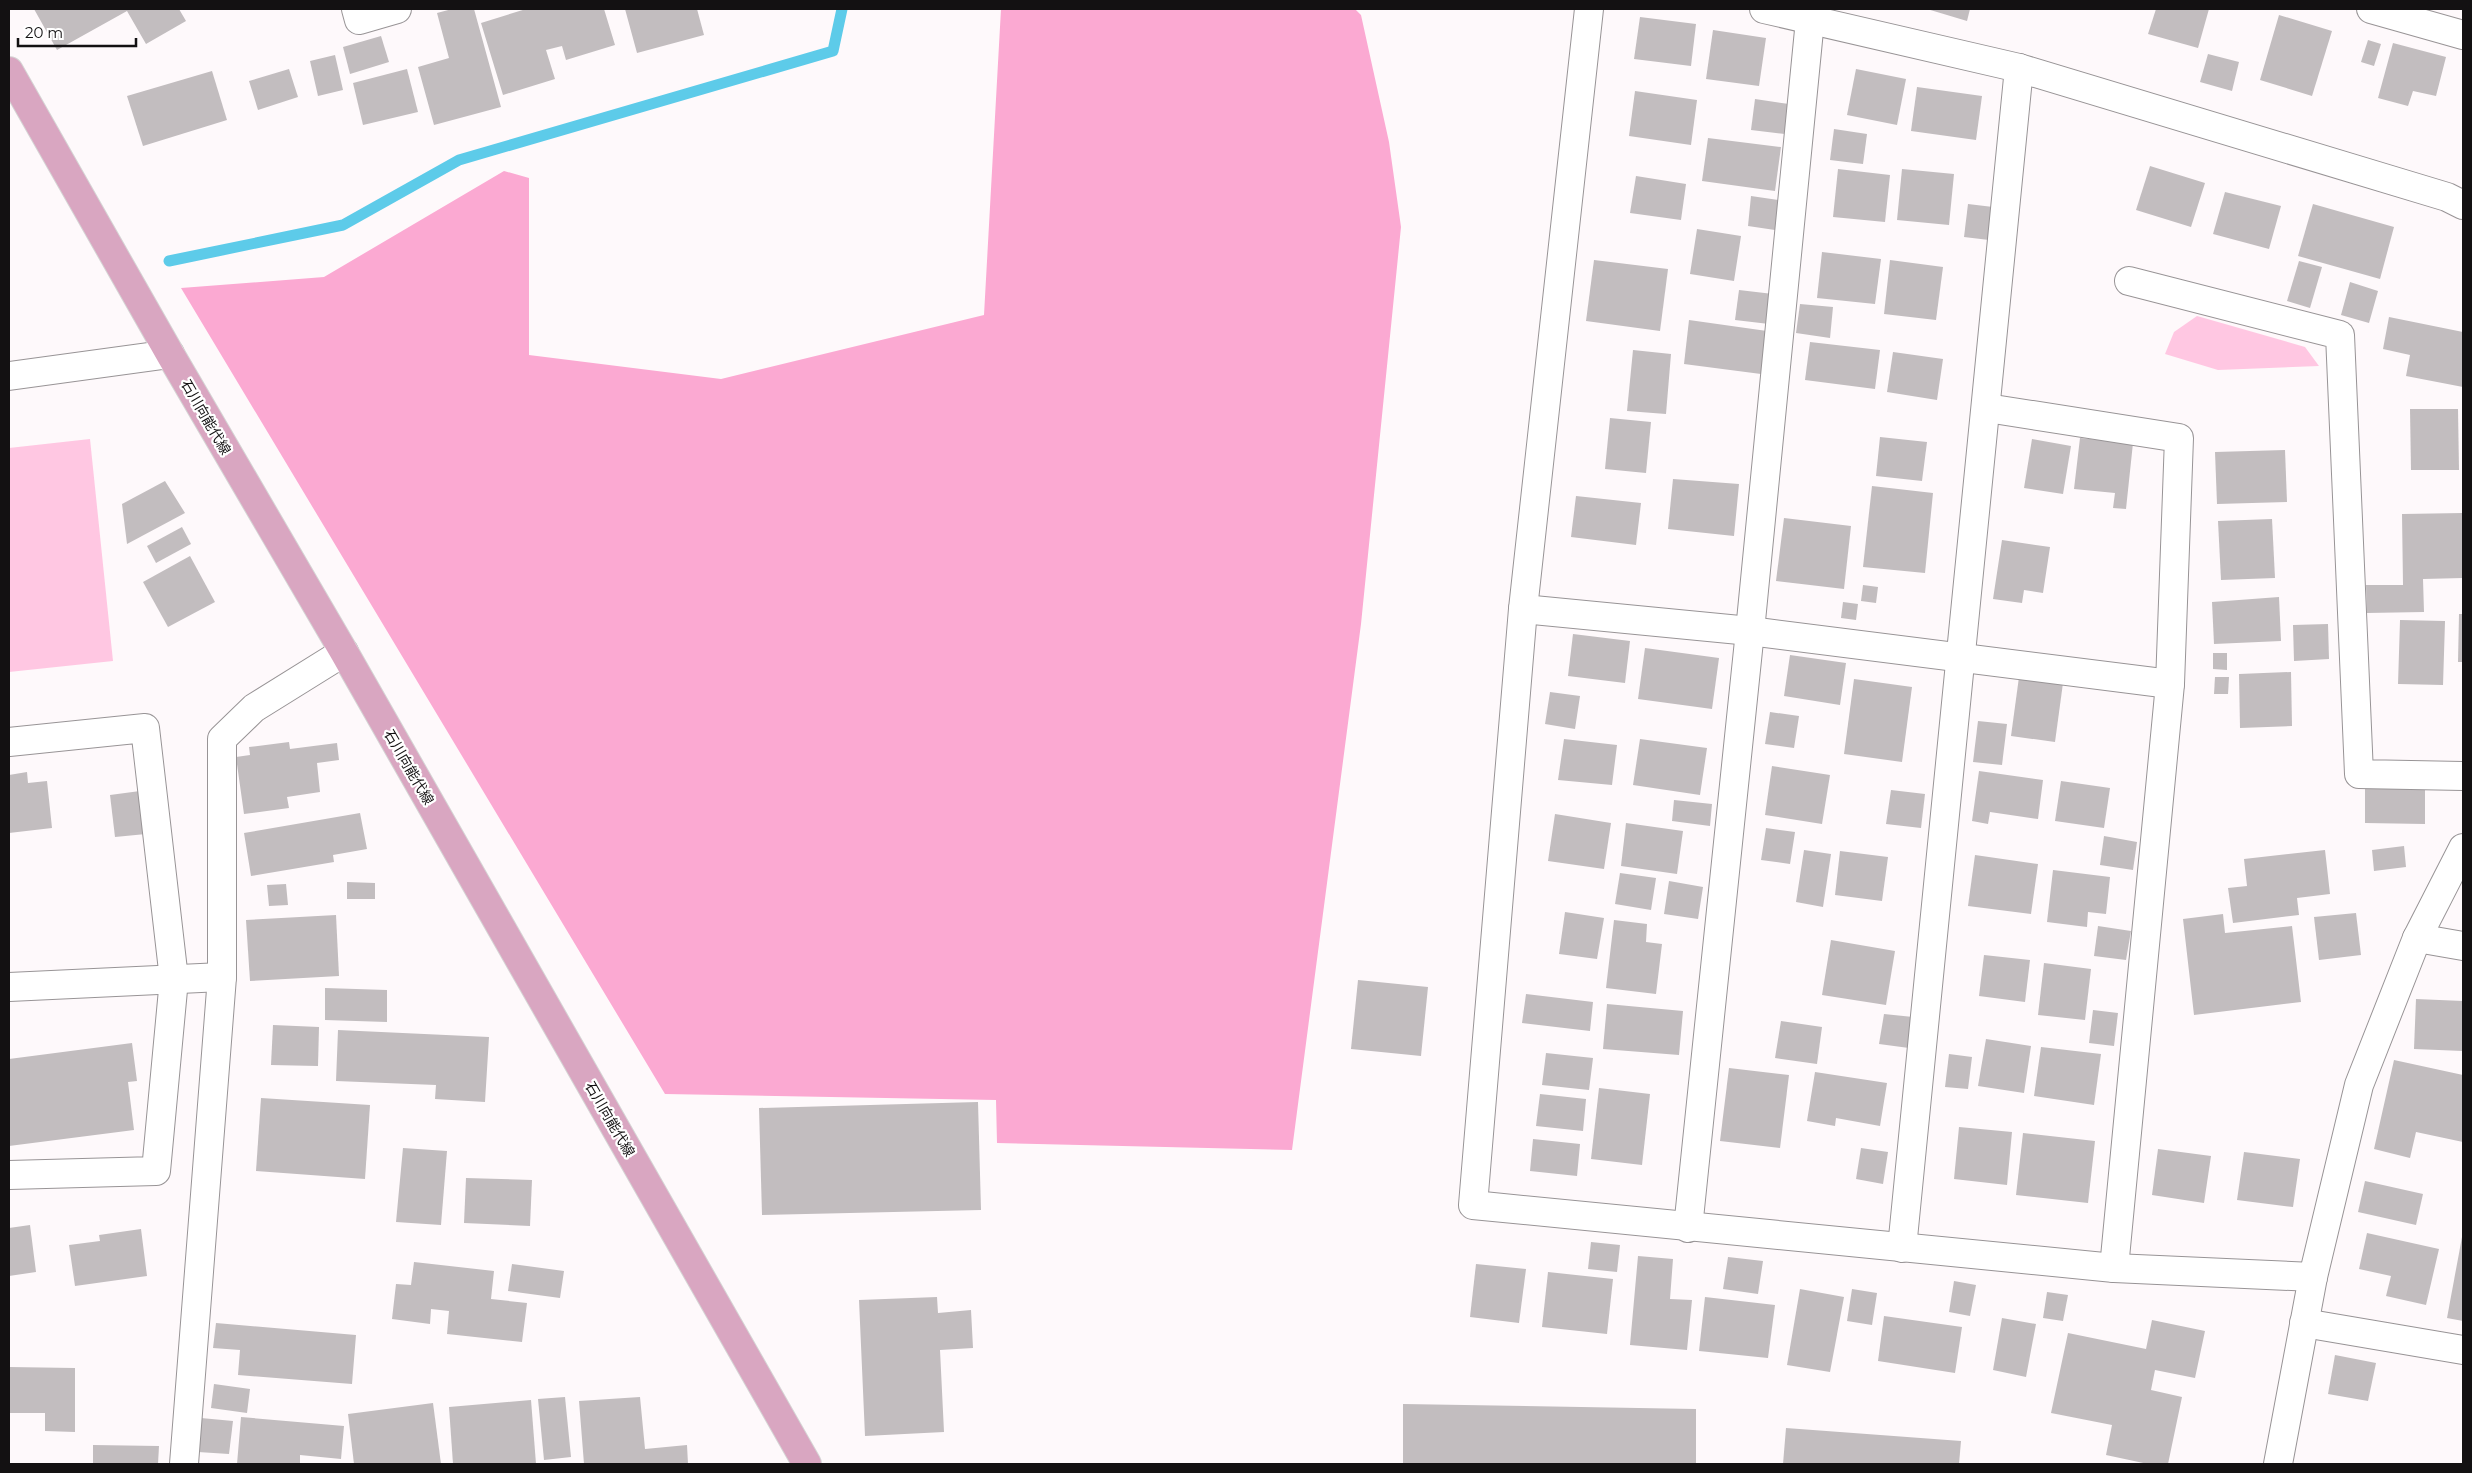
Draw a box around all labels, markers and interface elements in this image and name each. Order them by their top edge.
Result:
scale bar [18,15,135,47]
text: 20 m [25,23,63,42]
street label: 石川向能代線 [177,376,235,458]
street label: 石川向能代線 [380,726,438,808]
street label: 石川向能代線 [581,1078,639,1160]

